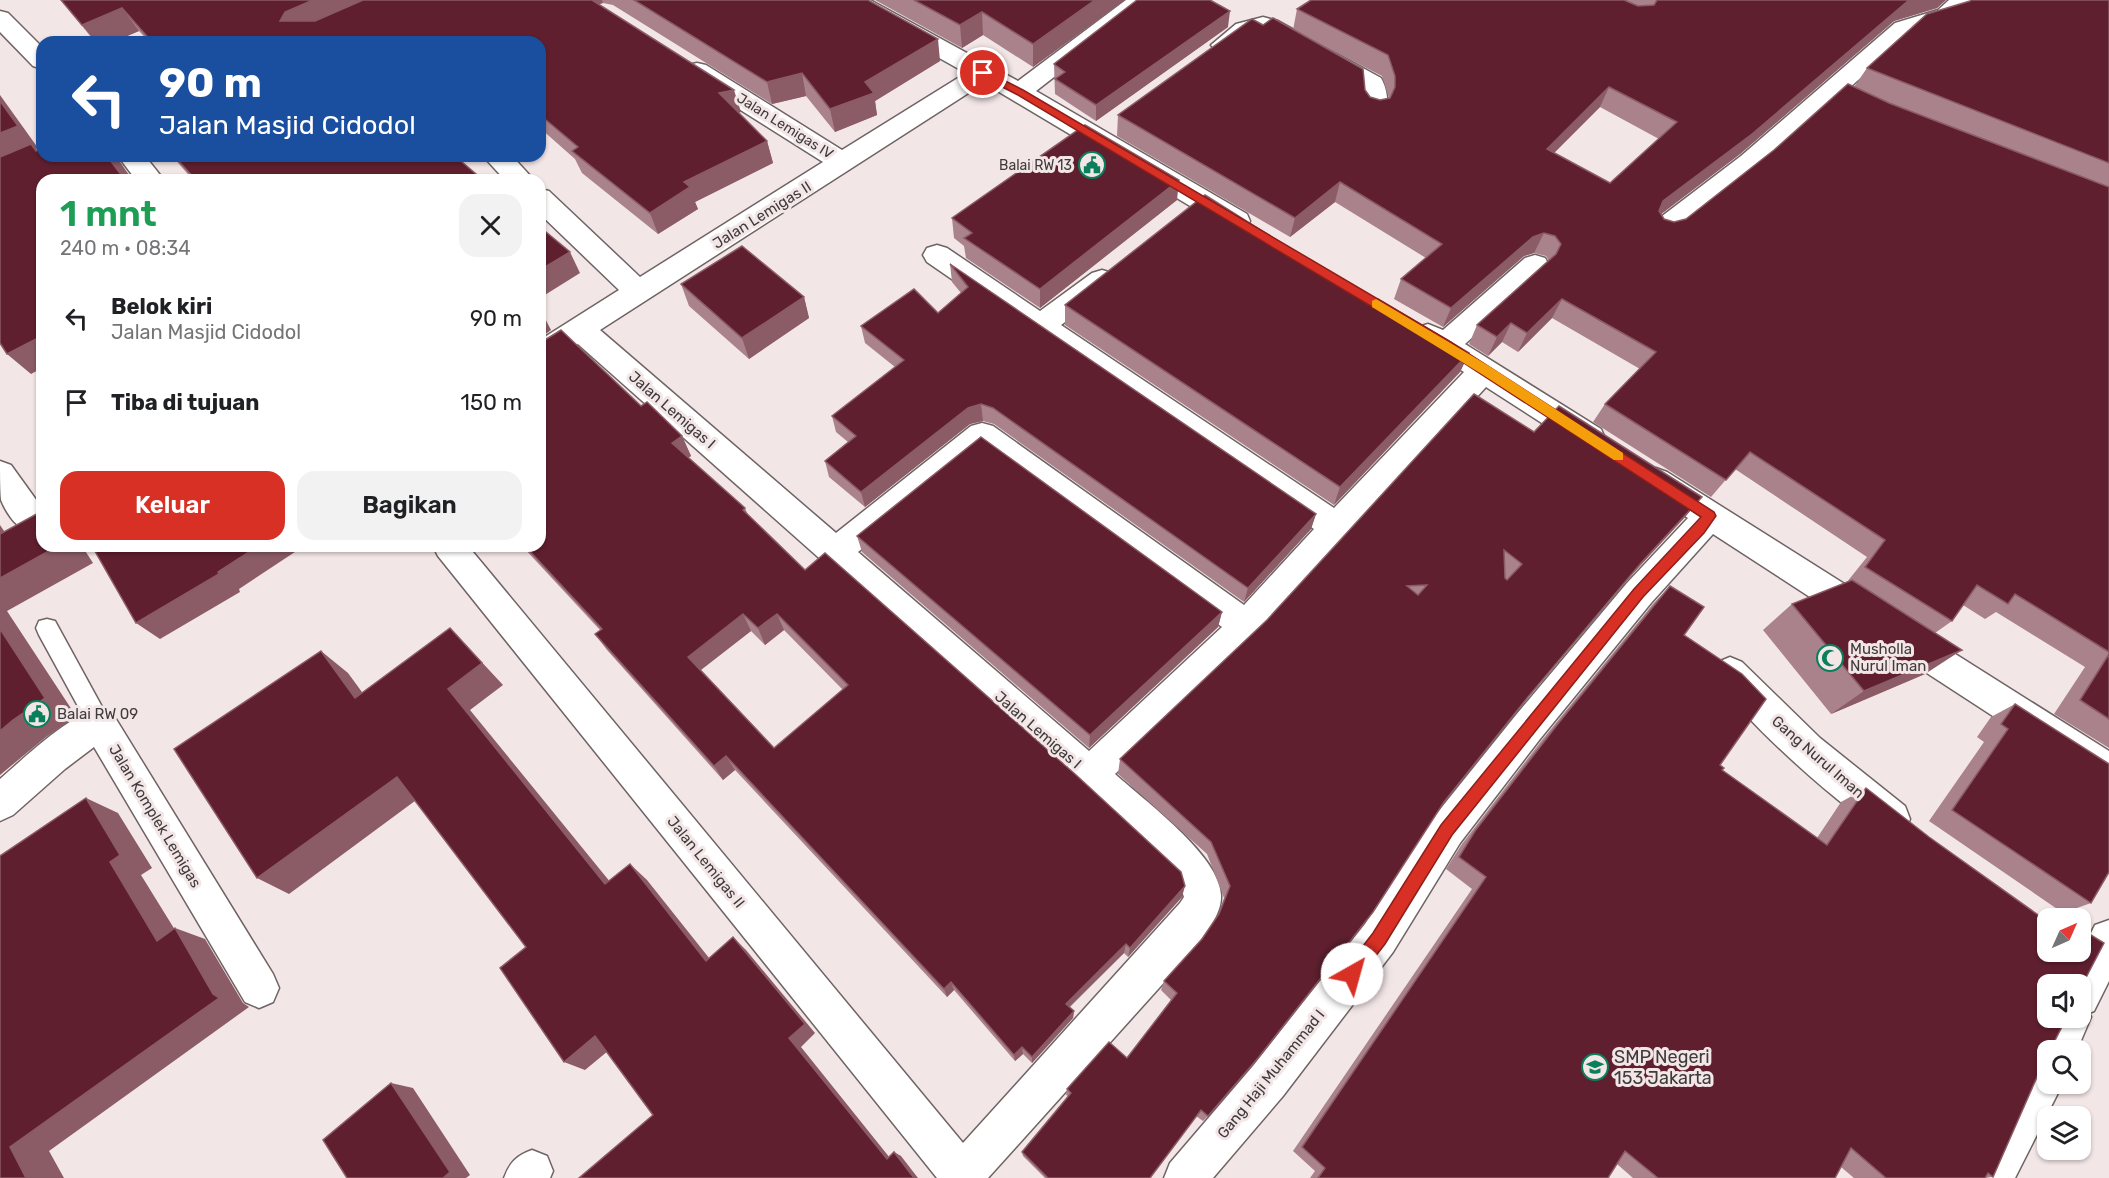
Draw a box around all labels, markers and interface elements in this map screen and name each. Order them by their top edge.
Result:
pin [957,47,1008,98]
icon: arrive [966,56,999,89]
text: 90 m [159,58,262,108]
icon: left [60,60,138,138]
street label: Jalan Lemigas IV [734,89,836,163]
text: Jalan Masjid Cidodol [159,109,416,141]
public building icon: Balai RW 13 [1077,150,1107,180]
place label: Balai RW 13 [999,157,1072,174]
street label: Jalan Lemigas II [709,177,815,253]
text: 1 mnt [60,192,157,235]
button: close [459,194,522,257]
text: 240 m · 08:34 [60,236,191,260]
text: Belok kiri [111,293,212,320]
icon: left [60,302,93,335]
text: 90 m [470,305,522,332]
text: Jalan Masjid Cidodol [111,320,301,344]
street label: Jalan Lemigas I [625,368,719,452]
icon: arrive [60,386,93,419]
text: Tiba di tujuan [111,389,259,416]
text: 150 m [461,389,522,416]
button: Keluar [60,471,285,540]
button: Bagikan [297,471,522,540]
place label: Musholla Nurul Iman [1850,640,1926,675]
mosque icon: Musholla Nurul Iman [1815,643,1845,673]
street label: Jalan Lemigas I [991,688,1085,772]
public building icon: Balai RW 09 [22,699,52,729]
place label: Balai RW 09 [57,705,138,723]
street label: Gang Nurul Iman [1768,712,1868,802]
street label: Jalan Komplek Lemigas [105,741,205,891]
street label: Jalan Lemigas II [664,812,748,912]
north arrow [2037,908,2091,962]
map controls [2037,908,2091,1160]
position arrow [1320,942,1384,1006]
button: sound [2037,974,2091,1028]
street label: Gang Haji Muhammad I [1214,1006,1328,1142]
button: search [2037,1040,2091,1094]
place label: SMP Negeri 153 Jakarta [1614,1046,1712,1089]
school or university icon: SMP Negeri 153 Jakarta [1580,1052,1610,1082]
button: layers [2037,1106,2091,1160]

